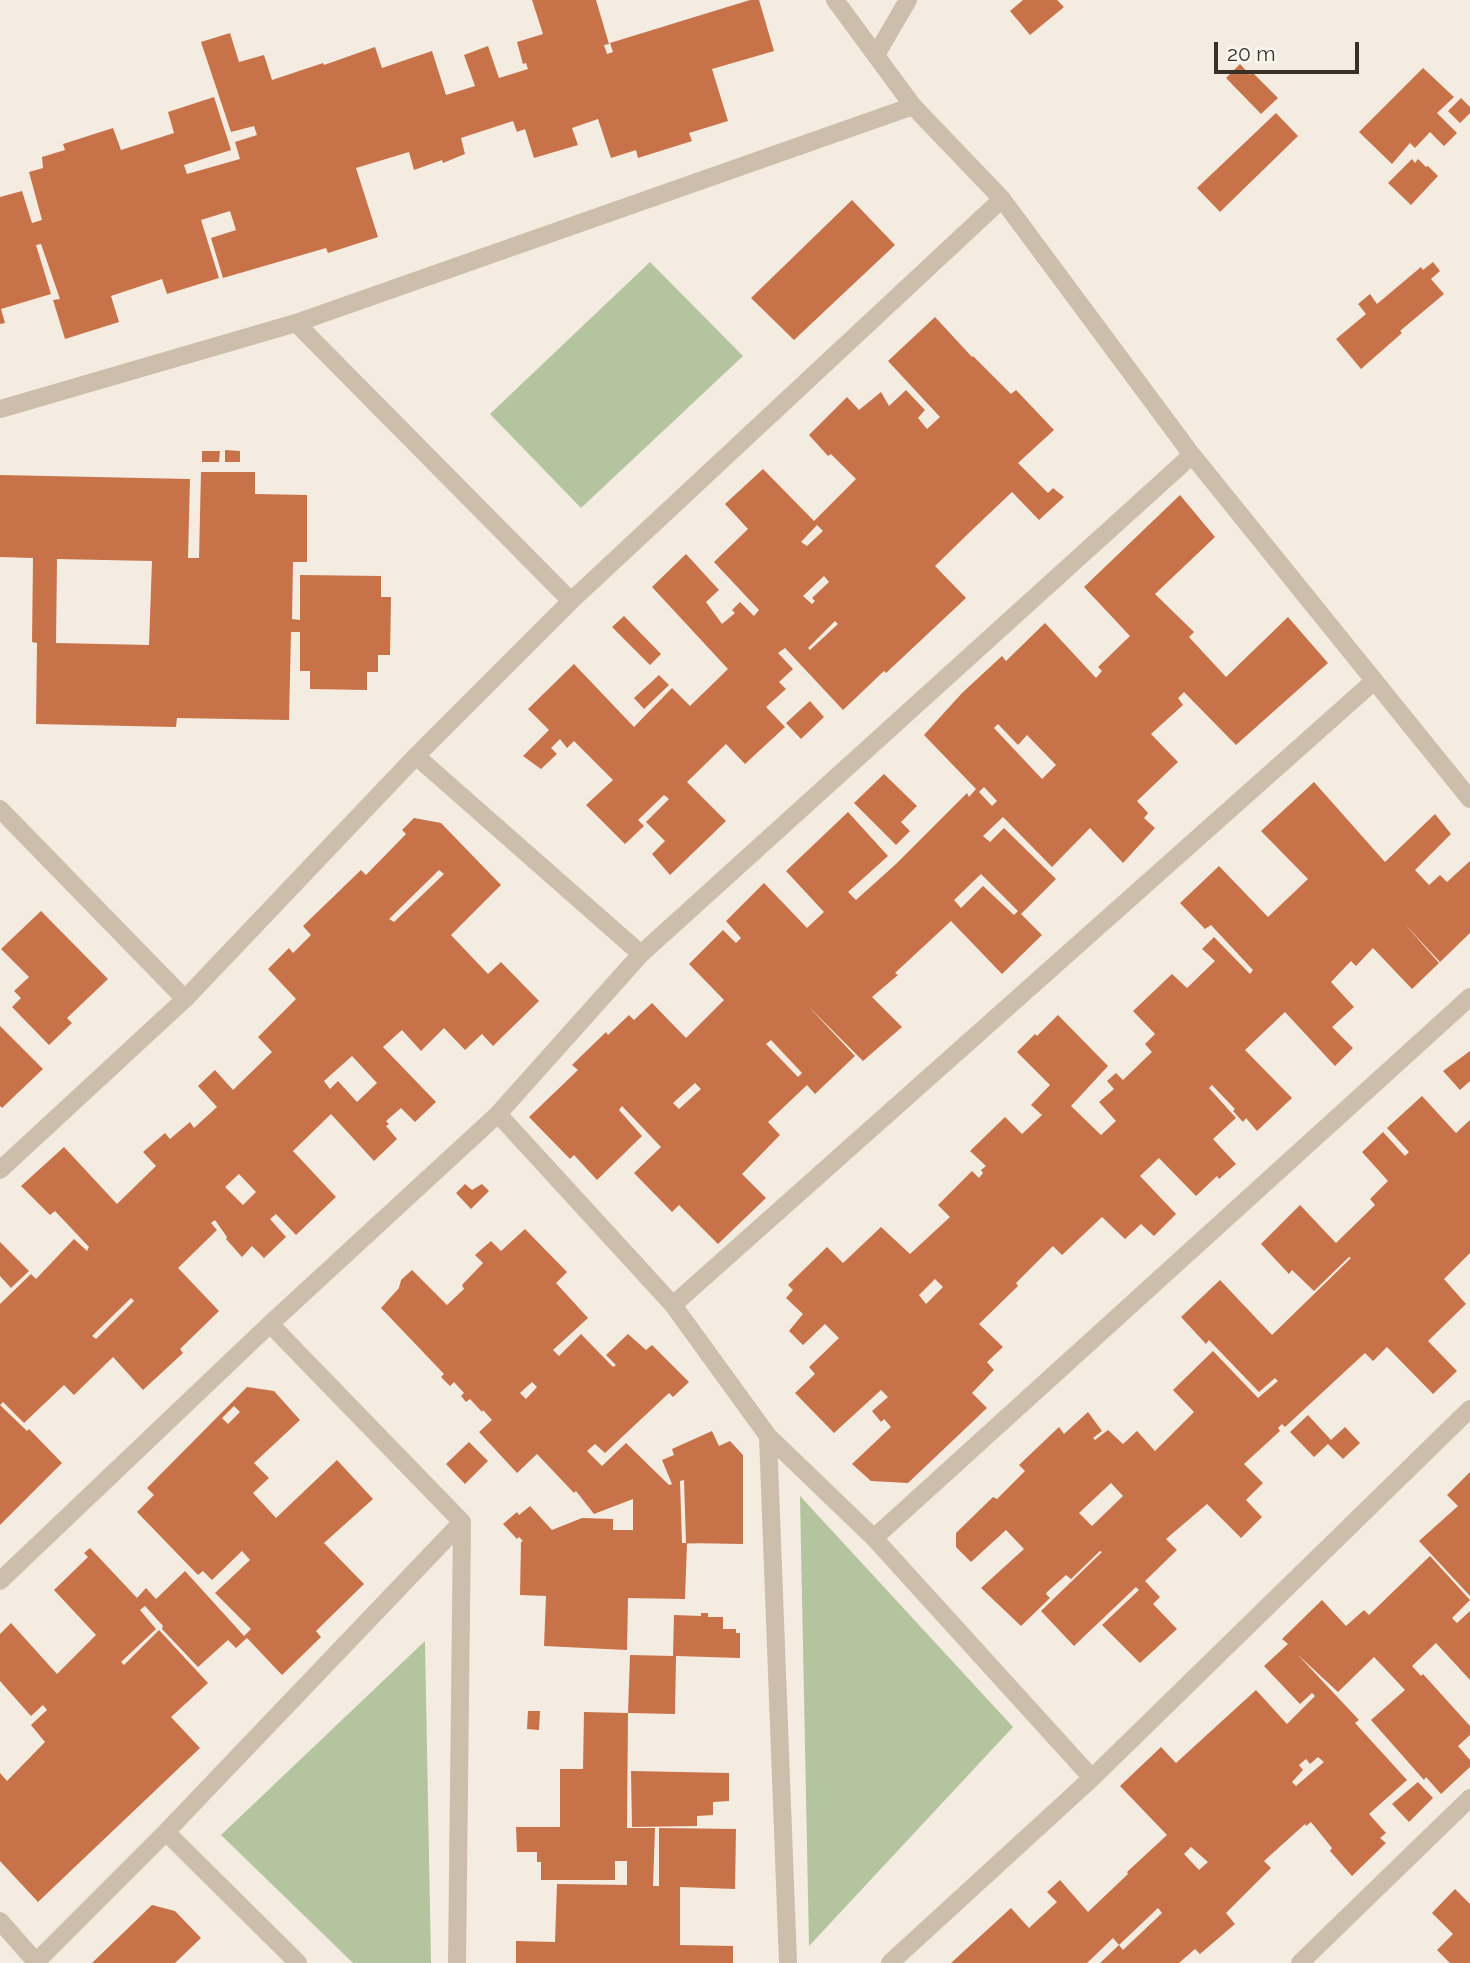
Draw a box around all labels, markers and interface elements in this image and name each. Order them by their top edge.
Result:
scale bar [1218,28,1363,72]
text: 20 m [1227,41,1275,66]

